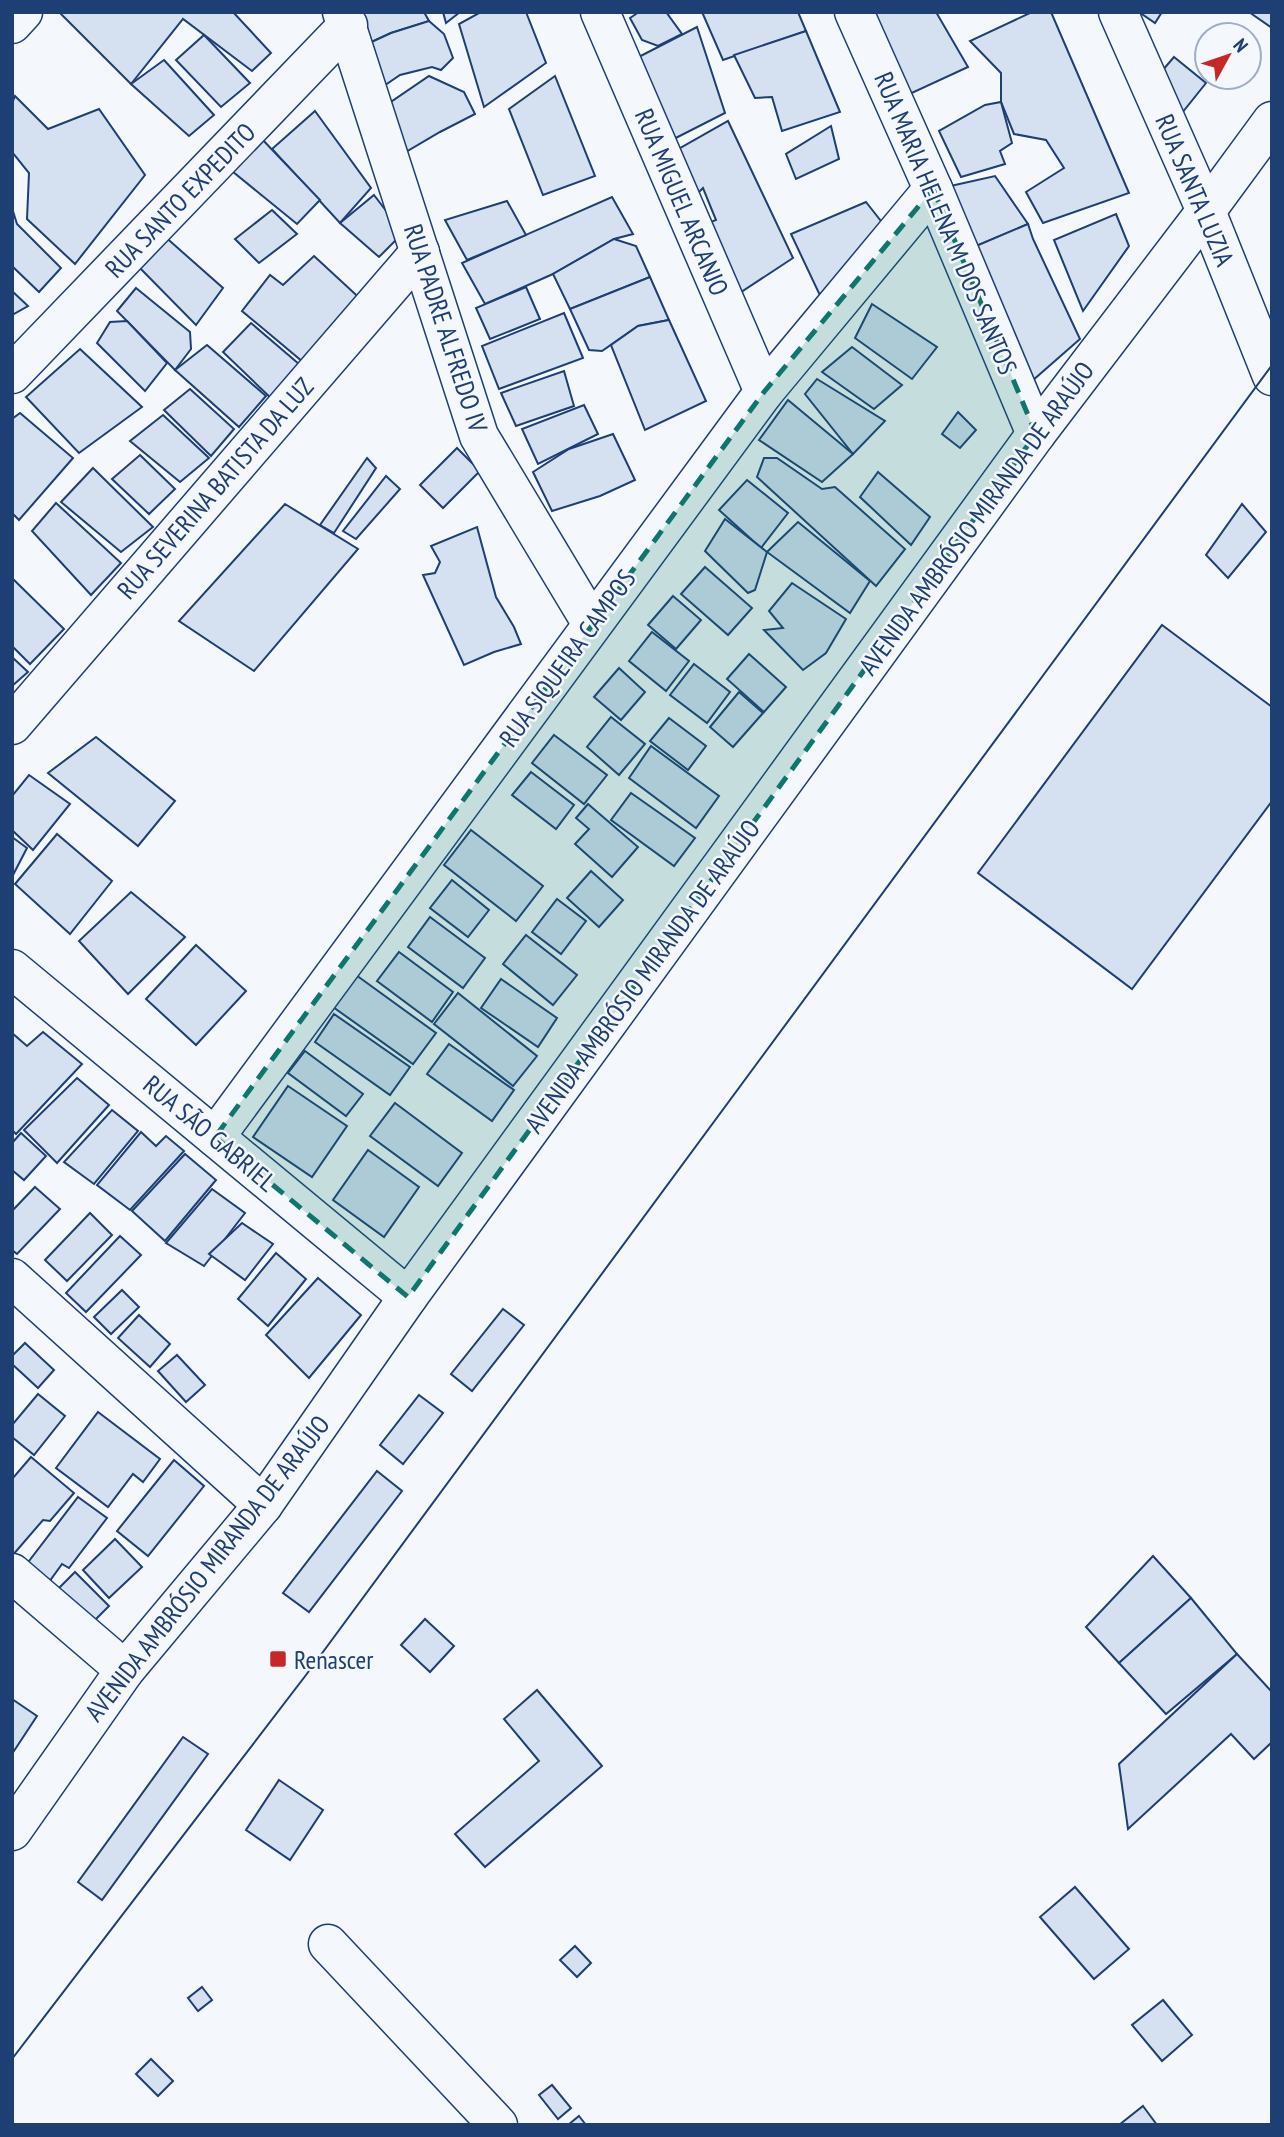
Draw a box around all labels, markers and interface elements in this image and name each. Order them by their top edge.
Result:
north arrow [1193,21,1263,91]
text: N [1229,33,1254,57]
street label: RUA MARIA HELENA M DOS SANTOS [867,67,1025,379]
street label: RUA MIGUEL ARCANJO [628,104,736,300]
street label: RUA SANTA LUZIA [1148,109,1242,271]
street label: RUA SANTO EXPEDITO [98,116,262,284]
street label: RUA PADRE ALFREDO IV [397,220,495,437]
street label: AVENIDA AMBRÓSIO MIRANDA DE ARAÚJO [851,355,1101,681]
street label: RUA SEVERINA BATISTA DA LUZ [110,370,320,606]
street label: RUA SIQUEIRA CAMPOS [492,563,642,753]
street label: AVENIDA AMBRÓSIO MIRANDA DE ARAÚJO [517,813,767,1139]
street label: RUA SÃO GABRIEL [137,1068,283,1198]
street label: AVENIDA AMBRÓSIO MIRANDA DE ARAÚJO [77,1409,337,1727]
place label: Renascer [294,1643,373,1676]
marker: Renascer [268,1649,288,1669]

